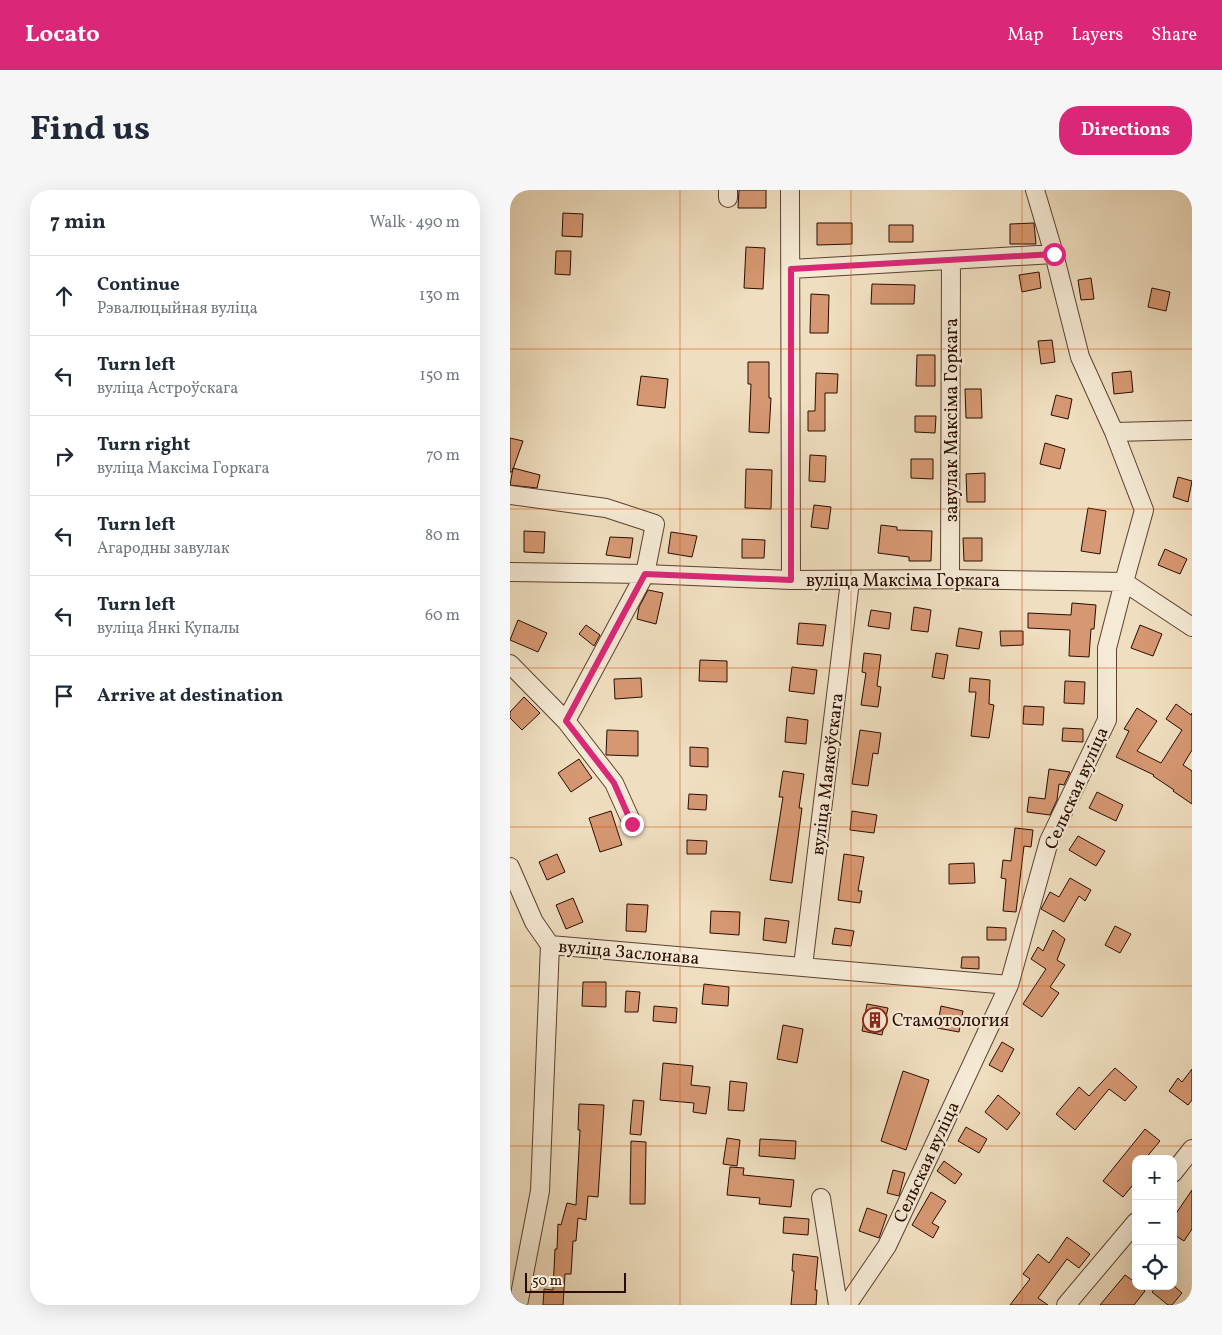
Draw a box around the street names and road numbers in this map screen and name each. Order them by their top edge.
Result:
street label: завулак Максіма Горкага [940,318,965,522]
street label: вуліца Максіма Горкага [806,569,1000,594]
street label: вуліца Маякоўскага [806,692,851,857]
street label: Сельская вуліца [1039,723,1116,854]
street label: вуліца Заслонава [557,935,700,972]
street label: Сельская вуліца [888,1098,966,1227]

